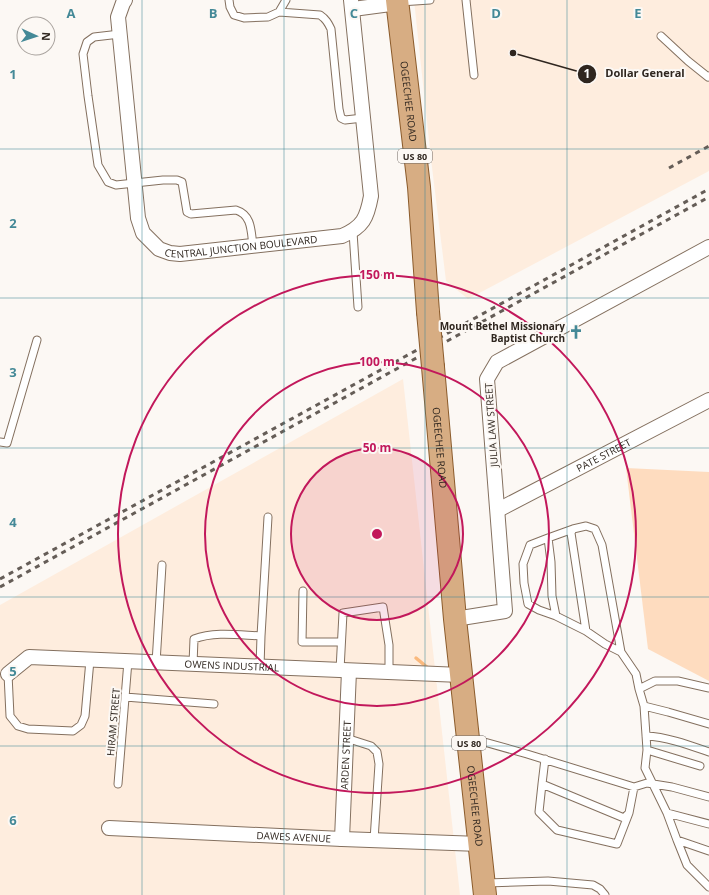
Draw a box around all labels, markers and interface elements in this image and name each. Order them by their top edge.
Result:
text: A [67,4,76,22]
text: B [209,4,218,22]
text: C [350,4,358,22]
text: D [491,4,501,22]
text: E [634,4,642,22]
north arrow [16,16,56,56]
text: N [39,32,54,41]
street label: OGEECHEE ROAD [397,60,421,142]
callout: Dollar General [577,62,692,85]
text: 1 [9,65,17,83]
text: 1 [584,65,590,82]
text: Dollar General [605,65,685,80]
road number: US 80 [398,149,432,163]
text: 2 [9,214,17,232]
street label: CENTRAL JUNCTION BOULEVARD [163,232,318,261]
text: 150 m [359,266,395,283]
place label: Mount Bethel Missionary Baptist Church [440,319,565,345]
church icon: Mount Bethel Missionary Baptist Church [568,324,584,340]
text: 100 m [359,353,395,370]
text: 3 [9,363,17,381]
street label: JULIA LAW STREET [481,382,501,468]
street label: OGEECHEE ROAD [430,407,451,489]
street label: PATE STREET [574,435,634,475]
text: 50 m [363,439,391,456]
text: 4 [9,513,17,531]
centre of rings [370,527,384,541]
street label: OWENS INDUSTRIAL [184,656,279,674]
text: 5 [9,662,17,680]
street label: HIRAM STREET [103,687,123,757]
street label: ARDEN STREET [337,720,354,790]
road number: US 80 [452,736,486,750]
street label: OGEECHEE ROAD [464,765,487,847]
text: 6 [9,811,17,829]
street label: DAWES AVENUE [256,828,331,845]

